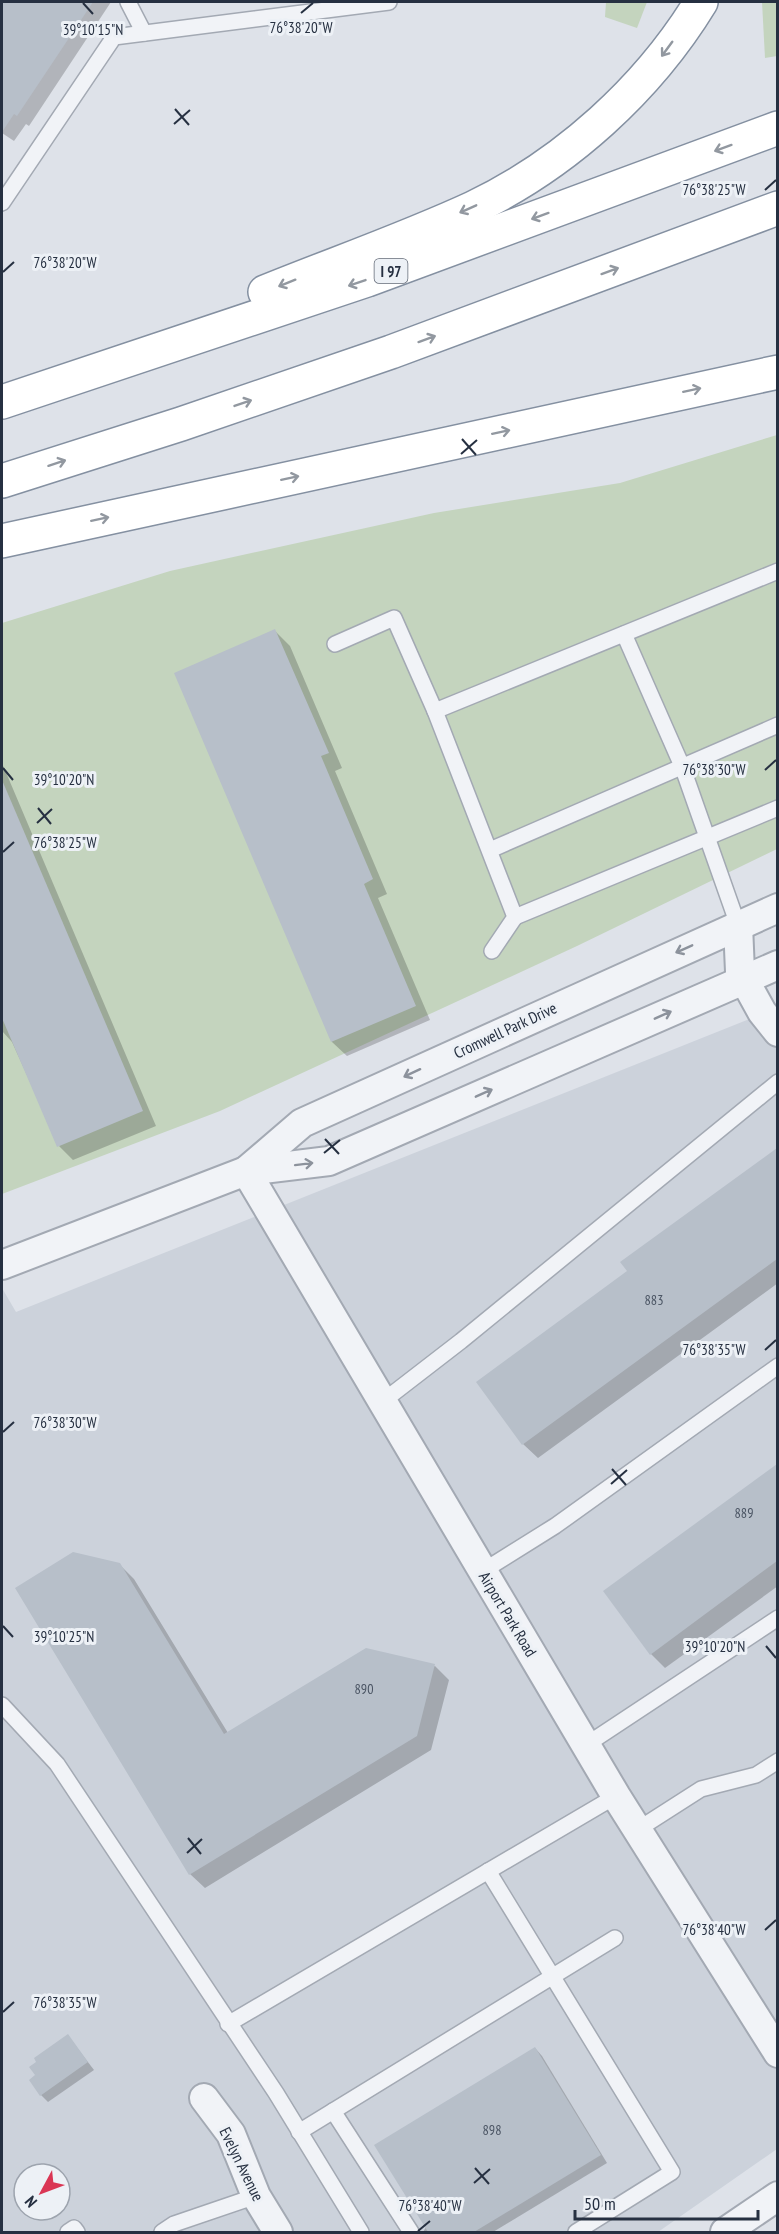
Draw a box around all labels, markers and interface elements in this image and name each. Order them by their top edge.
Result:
text: 76°38'20"W [269,18,333,37]
text: 39°10'15"N [63,20,123,39]
one-way arrow [661,41,673,57]
one-way arrow [714,144,732,155]
text: 76°38'25"W [682,180,746,199]
one-way arrow [459,204,477,216]
one-way arrow [531,211,550,222]
text: 76°38'20"W [33,253,97,272]
road number: I 97 [374,259,408,283]
one-way arrow [600,264,618,275]
one-way arrow [279,279,297,290]
one-way arrow [348,279,367,290]
one-way arrow [417,332,436,343]
one-way arrow [681,384,701,395]
one-way arrow [233,396,252,407]
one-way arrow [491,425,510,437]
one-way arrow [47,457,66,468]
one-way arrow [280,472,299,483]
one-way arrow [90,513,109,525]
text: 76°38'30"W [682,760,746,779]
text: 39°10'20"N [34,770,94,789]
text: 76°38'25"W [33,833,97,852]
one-way arrow [676,943,694,955]
street label: Cromwell Park Drive [450,997,560,1063]
one-way arrow [653,1009,671,1020]
one-way arrow [403,1068,421,1079]
one-way arrow [475,1087,493,1098]
one-way arrow [293,1158,313,1169]
house number: 883 [645,1291,663,1309]
text: 76°38'35"W [682,1340,746,1359]
text: 76°38'30"W [33,1413,97,1432]
house number: 889 [735,1504,753,1522]
street label: Airport Park Road [475,1568,541,1660]
text: 39°10'25"N [34,1627,94,1646]
text: 39°10'20"N [685,1637,745,1656]
house number: 890 [355,1680,373,1698]
text: 76°38'40"W [682,1920,746,1939]
text: 76°38'35"W [33,1993,97,2012]
house number: 898 [483,2121,501,2139]
street label: Evelyn Avenue [216,2124,268,2204]
north arrow [12,2162,72,2222]
scale bar [575,2183,758,2221]
text: N [20,2192,41,2212]
text: 50 m [584,2192,616,2215]
text: 76°38'40"W [398,2196,462,2215]

